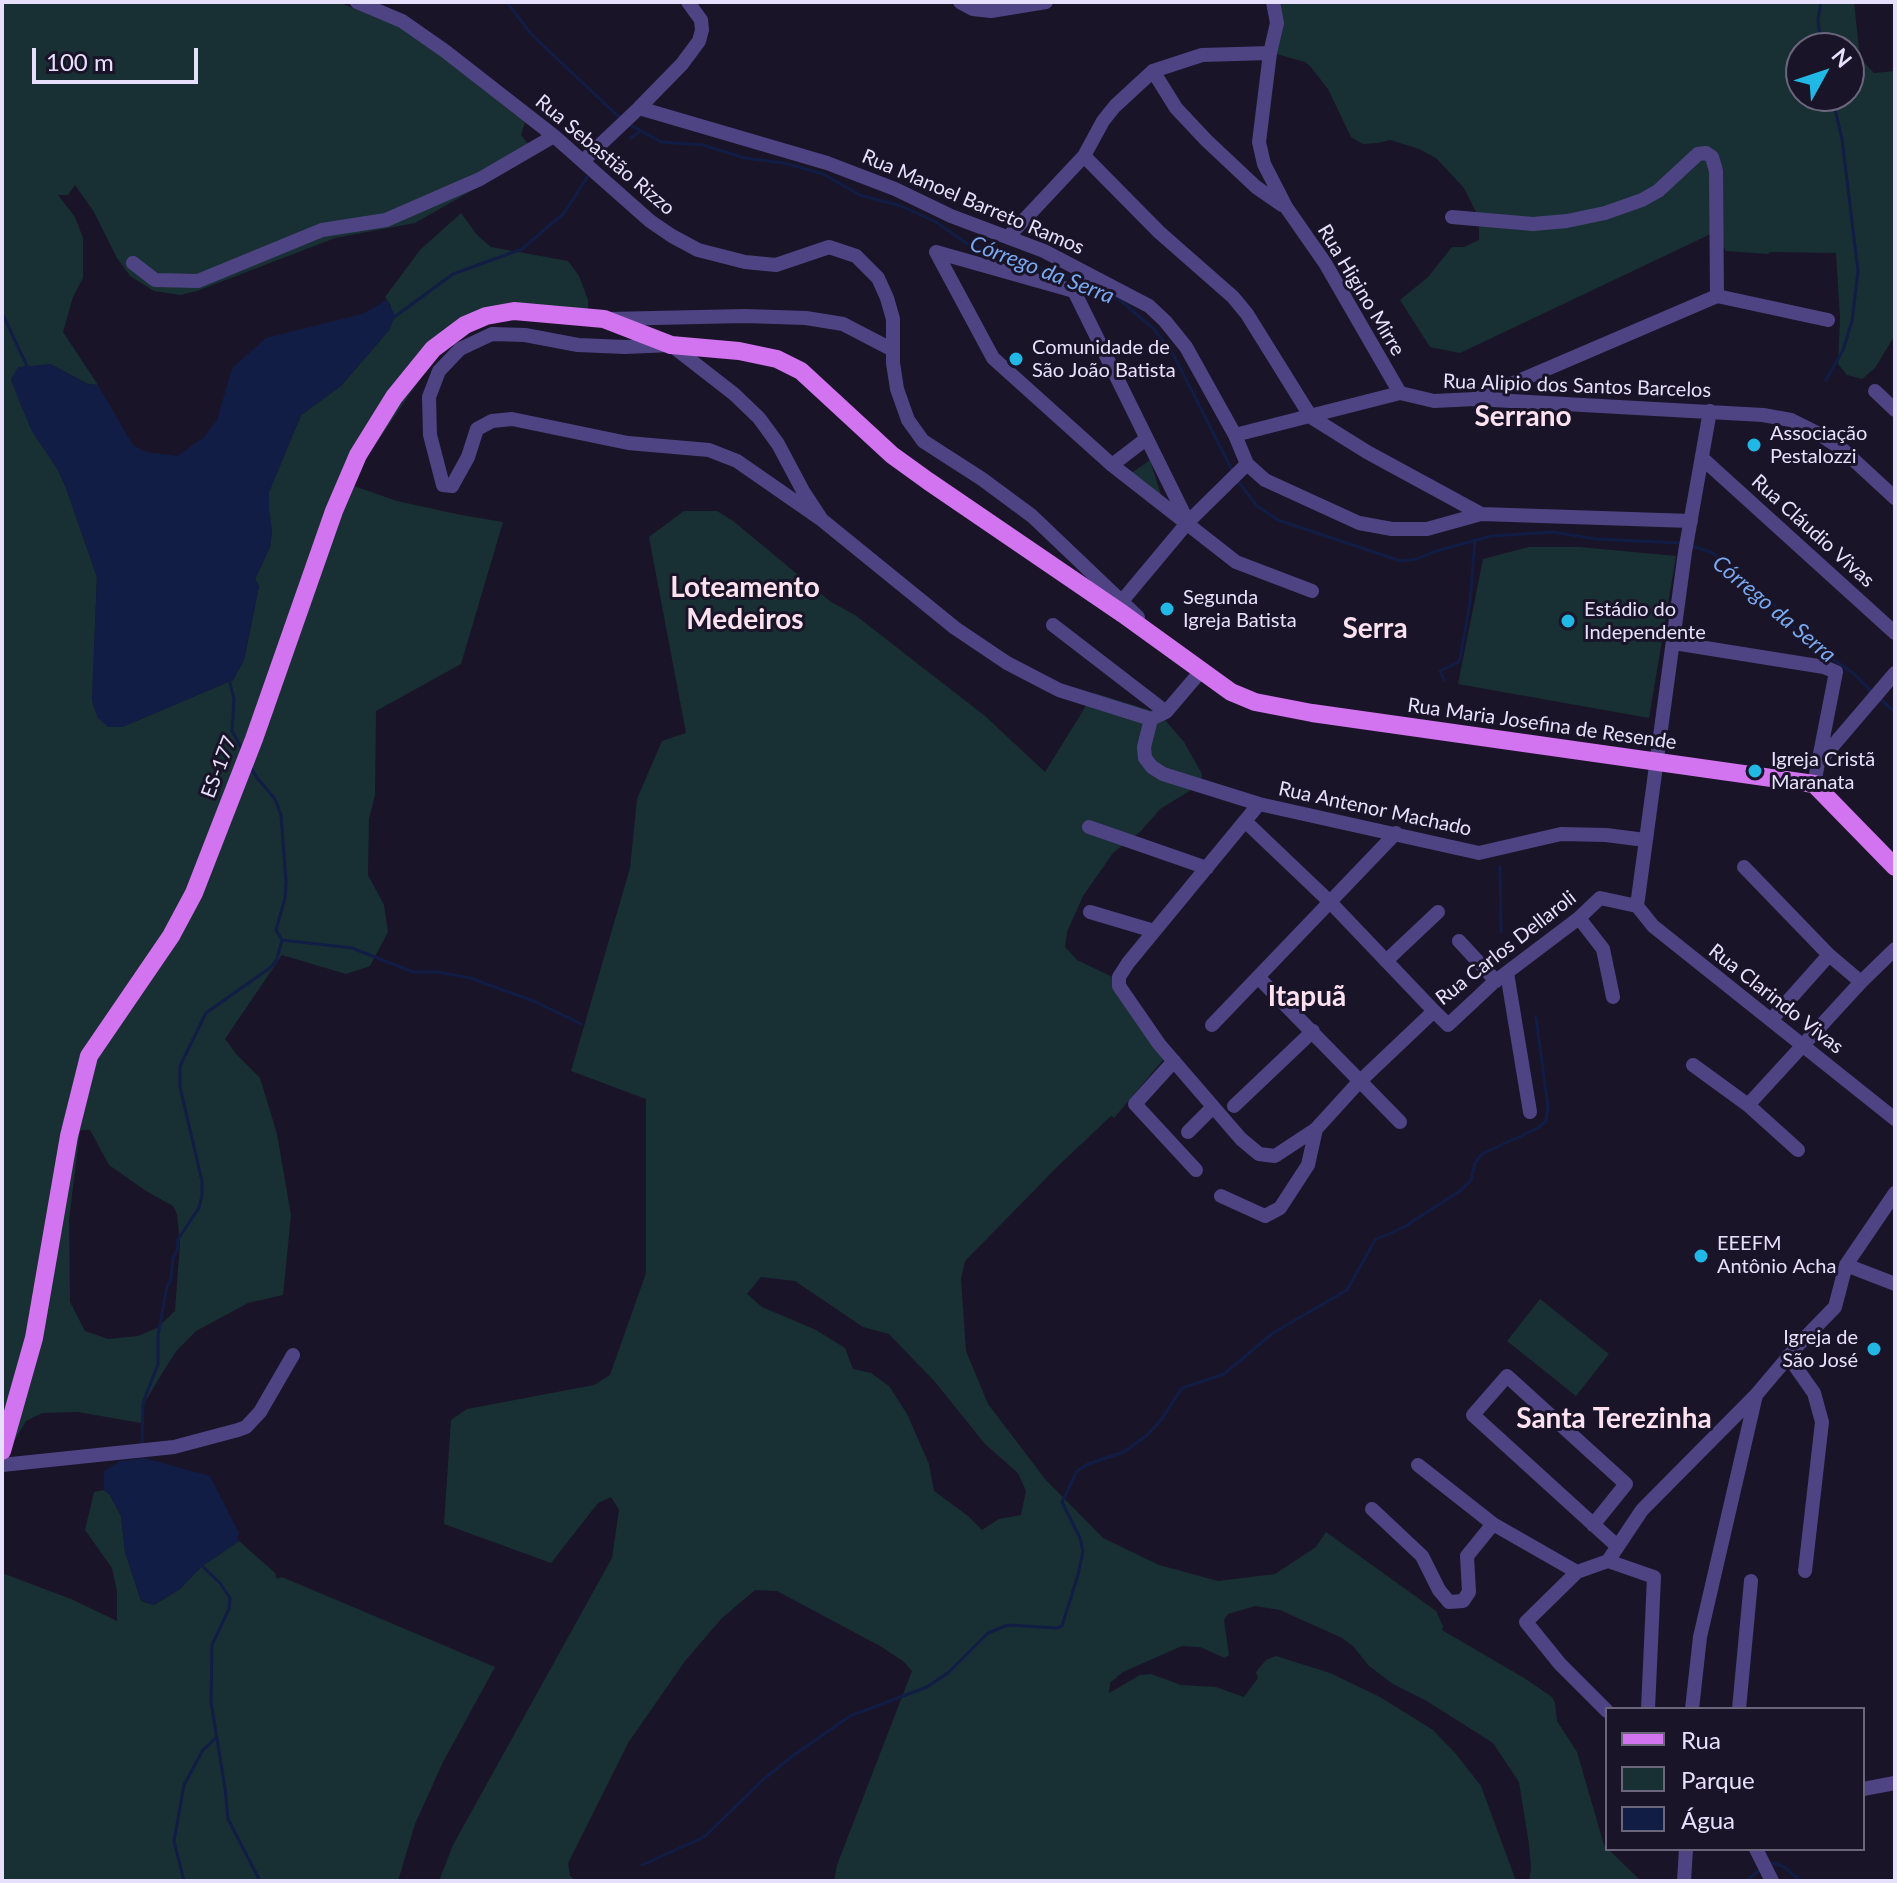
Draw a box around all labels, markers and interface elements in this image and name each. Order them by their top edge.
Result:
scale bar [36,32,202,82]
north arrow [1785,32,1865,112]
text: N [1826,42,1858,73]
text: 100 m [46,47,114,76]
street label: Rua Sebastião Rizzo [530,90,680,220]
street label: Rua Manoel Barreto Ramos [858,144,1088,260]
street label: Rua Higino Mirre [1312,220,1410,360]
water label: Córrego da Serra [966,230,1118,310]
place label: Comunidade de São João Batista [1032,336,1176,383]
marker: Comunidade de São João Batista [1007,350,1025,368]
street label: Rua Alipio dos Santos Barcelos [1443,369,1711,403]
district label: Serrano [1474,400,1572,434]
place label: Associação Pestalozzi [1770,422,1867,469]
marker: Associação Pestalozzi [1745,436,1763,454]
street label: Rua Cláudio Vivas [1747,470,1879,592]
water label: Córrego da Serra [1707,550,1841,668]
district label: Loteamento Medeiros [670,571,820,637]
place label: Segunda Igreja Batista [1183,586,1297,633]
place label: Estádio do Independente [1584,598,1706,645]
marker: Segunda Igreja Batista [1158,600,1176,618]
district label: Serra [1342,612,1408,646]
marker: Estádio do Independente [1559,612,1577,630]
street label: Rua Maria Josefina de Resende [1406,693,1678,755]
street label: ES-177 [196,733,242,801]
place label: Igreja Cristã Maranata [1771,748,1875,795]
marker: Igreja Cristã Maranata [1746,762,1764,780]
street label: Rua Antenor Machado [1276,777,1474,841]
street label: Rua Carlos Dellaroli [1431,886,1581,1010]
street label: Rua Clarindo Vivas [1704,939,1848,1059]
district label: Itapuã [1268,980,1346,1014]
place label: EEEFM Antônio Acha [1717,1232,1836,1279]
marker: EEEFM Antônio Acha [1692,1247,1710,1265]
place label: Igreja de São José [1782,1326,1858,1373]
marker: Igreja de São José [1865,1340,1883,1358]
district label: Santa Terezinha [1516,1402,1712,1436]
legend [1605,1707,1865,1851]
text: Rua [1681,1725,1721,1754]
text: Parque [1681,1765,1755,1794]
text: Água [1681,1805,1735,1834]

